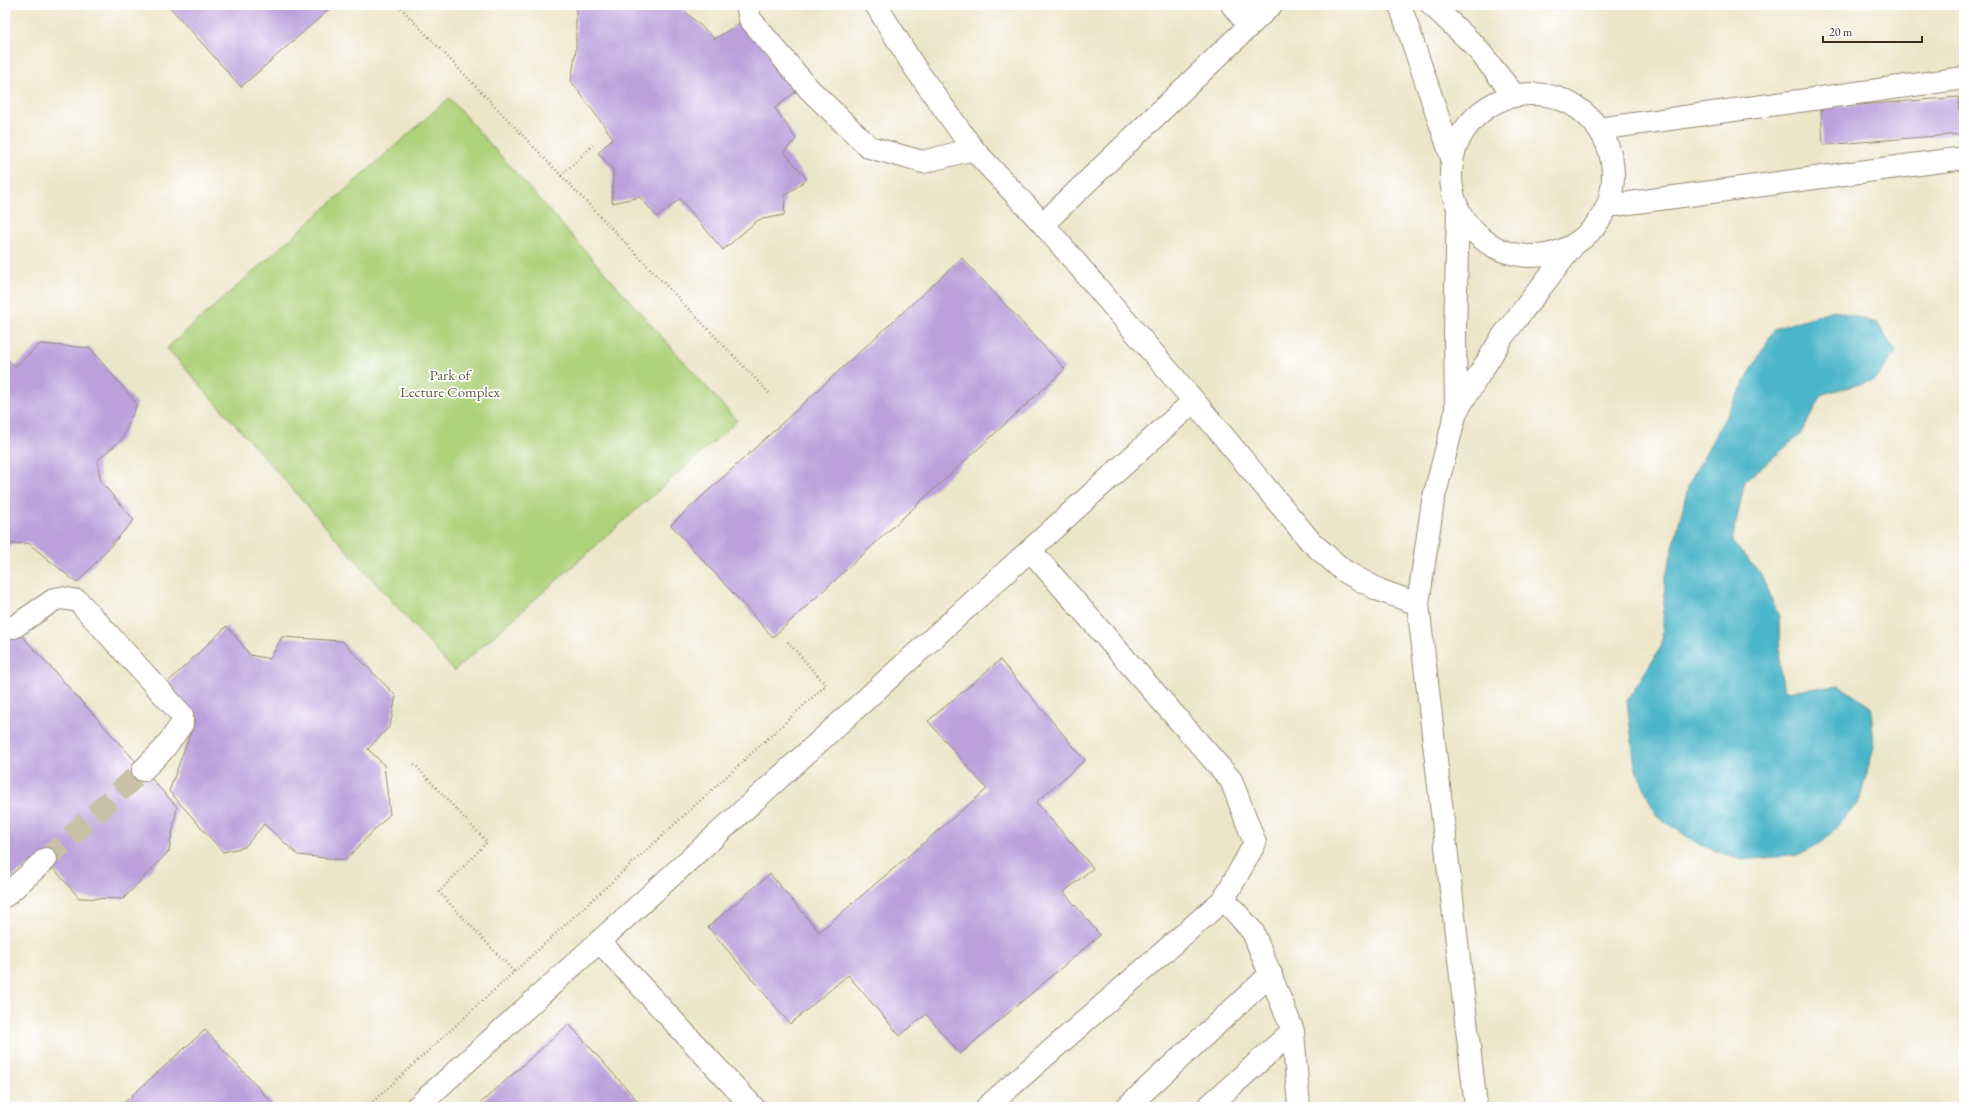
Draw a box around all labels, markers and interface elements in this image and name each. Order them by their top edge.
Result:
scale bar [1823,18,1922,44]
text: 20 m [1829,24,1853,40]
park label: Park of Lecture Complex [400,365,501,401]

